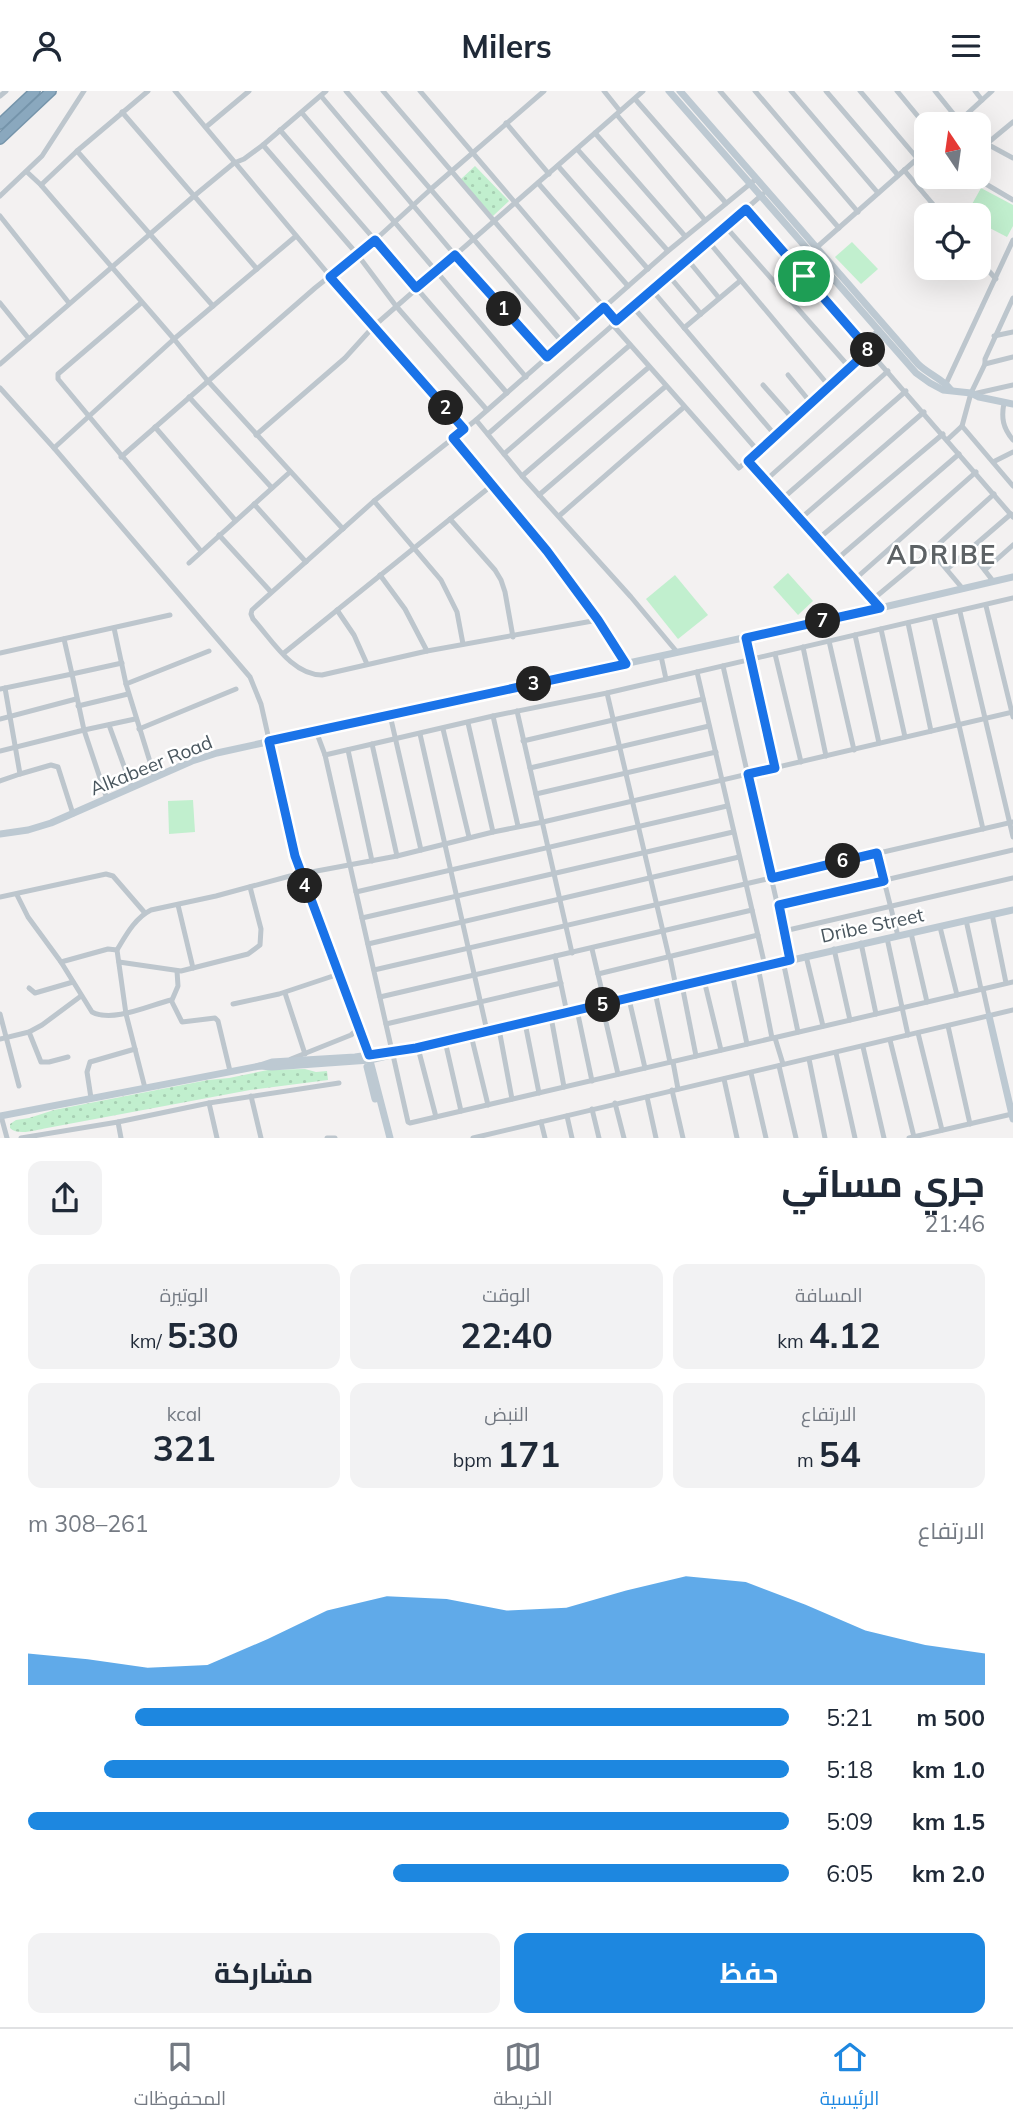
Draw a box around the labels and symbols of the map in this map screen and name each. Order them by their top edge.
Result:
north arrow [914,112,990,189]
pin [774,246,834,306]
pin: 1 [486,291,522,326]
pin: 8 [850,333,886,367]
pin: 2 [428,391,464,425]
district label: ADRIBE [887,538,997,571]
pin: 7 [806,603,840,639]
pin: 3 [516,667,552,701]
street label: Alkabeer Road [86,730,216,800]
pin: 6 [826,843,860,879]
pin: 4 [288,869,322,903]
street label: Dribe Street [818,902,926,948]
pin: 5 [586,988,620,1023]

